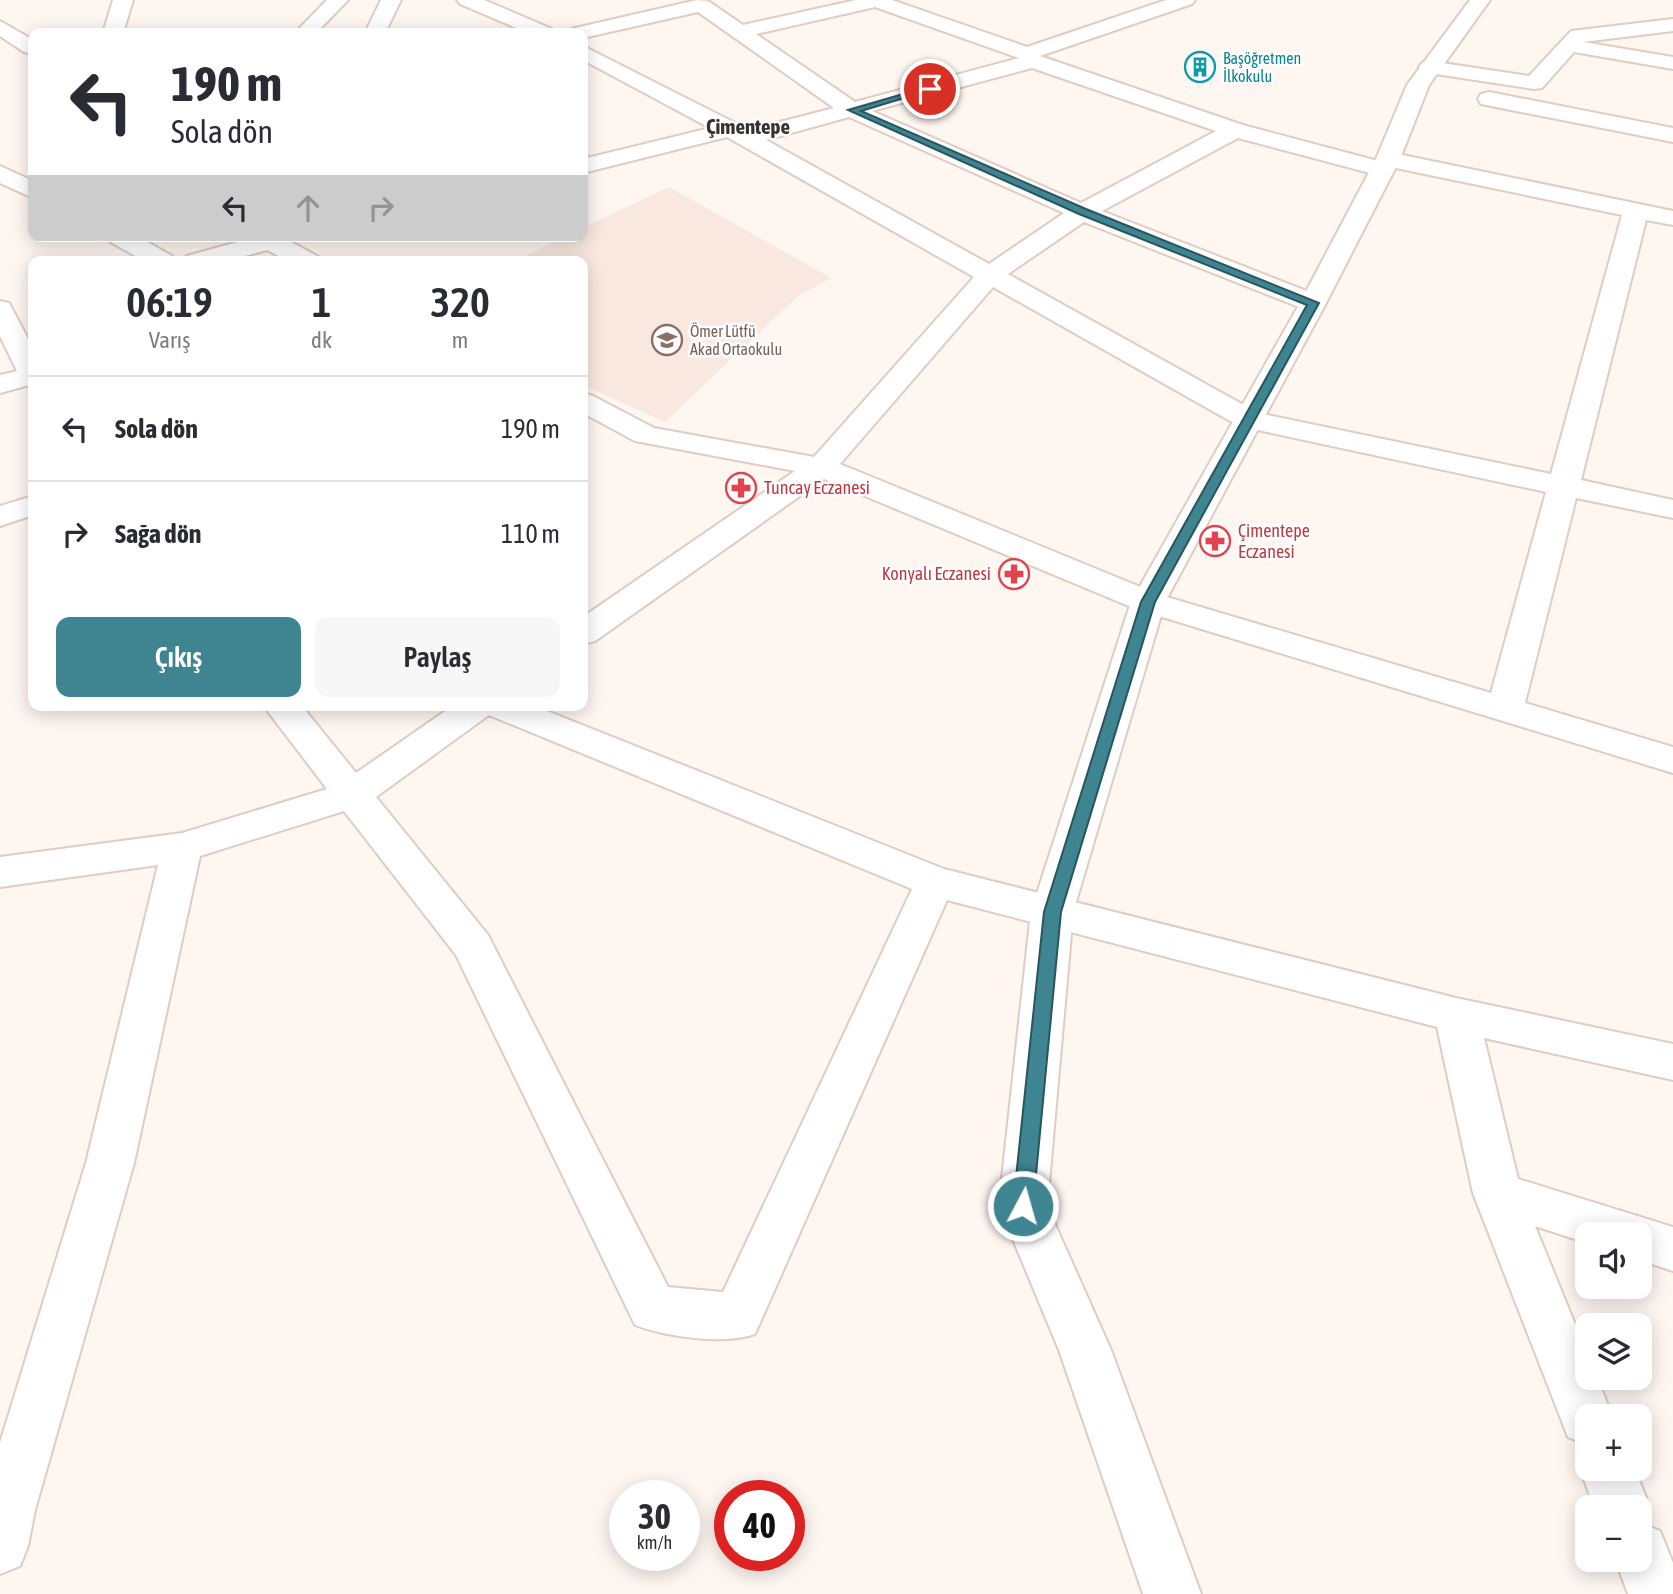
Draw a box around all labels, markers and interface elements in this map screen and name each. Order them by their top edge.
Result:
place label: Başöğretmen İlkokulu [1223,49,1301,85]
building icon: Başöğretmen İlkokulu [1183,50,1217,84]
text: 190 m [171,55,282,111]
icon: left [56,56,147,147]
pin [900,59,960,119]
icon: arrive [911,70,949,108]
text: Sola dön [171,113,273,150]
district label: Çimentepe [706,114,790,138]
icon: left [216,189,254,227]
icon: ahead [289,189,327,227]
icon: right [362,189,400,227]
text: 06:19 [126,278,213,326]
text: 1 [312,278,331,326]
text: 320 [430,278,490,326]
place label: Ömer Lütfü Akad Ortaokulu [690,322,782,358]
school or university icon: Ömer Lütfü Akad Ortaokulu [650,323,684,357]
text: Varış [149,327,190,353]
text: dk [311,327,332,353]
text: m [452,327,468,353]
icon: left [56,410,94,448]
text: Sola dön [115,414,198,444]
text: 190 m [501,414,560,444]
pharmacy icon: Tuncay Eczanesi [724,471,758,505]
place label: Tuncay Eczanesi [764,477,870,498]
icon: right [56,515,94,553]
text: Sağa dön [115,519,201,549]
text: 110 m [501,519,560,549]
place label: Çimentepe Eczanesi [1238,520,1310,562]
pharmacy icon: Çimentepe Eczanesi [1198,524,1232,558]
pharmacy icon: Konyalı Eczanesi [997,557,1031,591]
place label: Konyalı Eczanesi [882,563,991,584]
button: Çıkış [56,617,301,697]
button: Paylaş [315,617,560,697]
position arrow [986,1169,1060,1243]
map controls [1575,1222,1652,1572]
button: sound [1575,1222,1652,1299]
button: layers [1575,1313,1652,1390]
button: + [1575,1404,1652,1481]
speed limit sign: 40 [714,1480,805,1571]
button: − [1575,1495,1652,1572]
text: 30 [638,1496,671,1536]
text: km/h [637,1532,672,1553]

